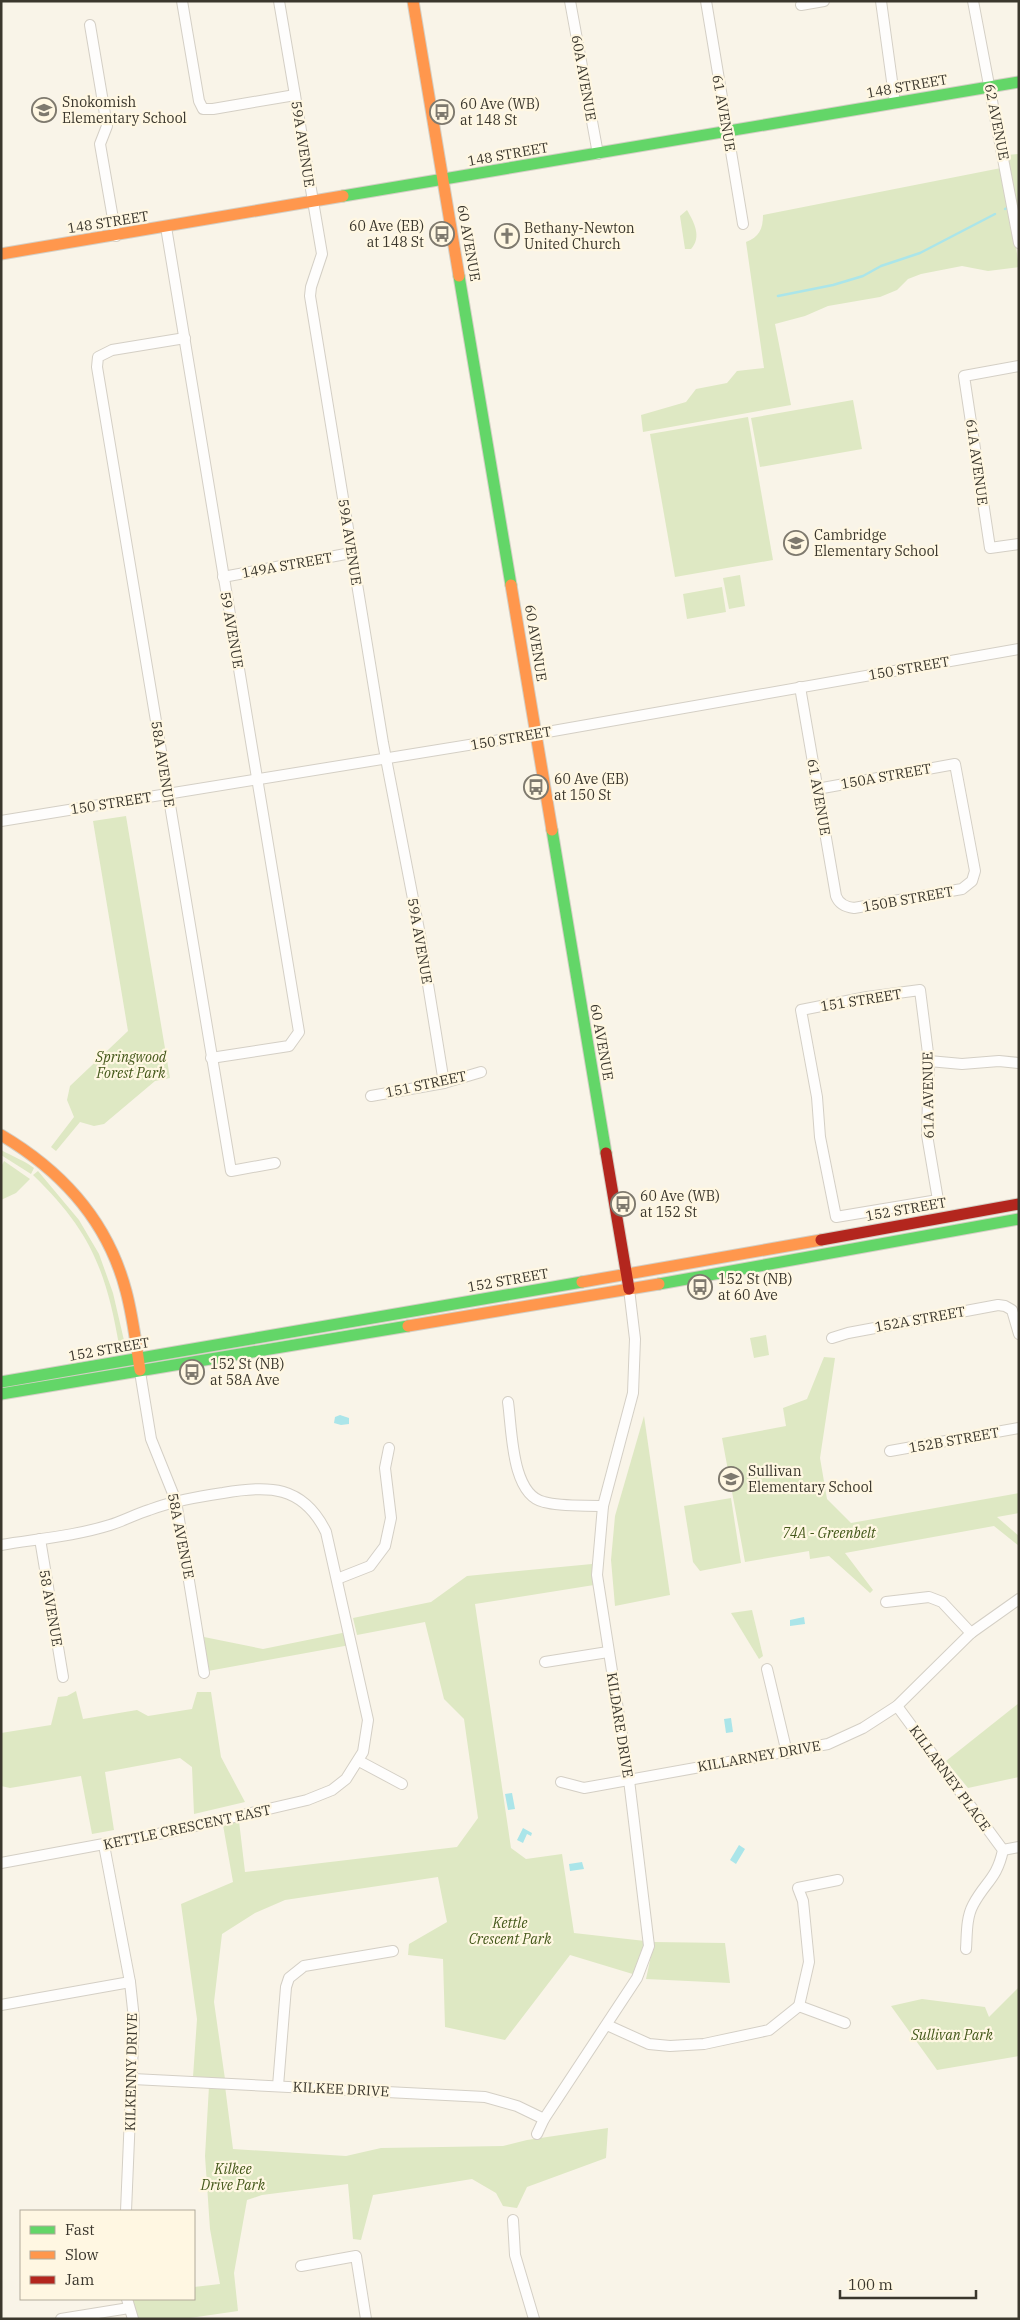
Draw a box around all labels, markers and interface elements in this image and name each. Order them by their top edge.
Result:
street label: 60A AVENUE [568,34,600,122]
street label: 148 STREET [865,70,949,102]
street label: 61 AVENUE [708,73,740,153]
street label: 62 AVENUE [981,82,1013,162]
place label: Snokomish Elementary School [62,93,187,127]
place label: 60 Ave (WB) at 148 St [460,95,540,129]
school or university icon: Snokomish Elementary School [31,97,57,123]
bus stop icon: 60 Ave (WB) at 148 St [429,99,455,125]
street label: 59A AVENUE [287,100,319,188]
street label: 148 STREET [466,138,550,170]
street label: 60 AVENUE [453,203,485,283]
street label: 148 STREET [66,207,150,237]
place label: 60 Ave (EB) at 148 St [349,217,424,251]
place label: Bethany-Newton United Church [524,219,635,253]
bus stop icon: 60 Ave (EB) at 148 St [429,221,455,247]
church icon: Bethany-Newton United Church [494,223,520,249]
street label: 61A AVENUE [962,418,992,506]
street label: 59A AVENUE [334,498,366,586]
place label: Cambridge Elementary School [814,526,939,560]
school or university icon: Cambridge Elementary School [783,530,809,556]
street label: 149A STREET [240,548,334,582]
street label: 59 AVENUE [216,590,248,670]
street label: 60 AVENUE [521,603,551,683]
street label: 150 STREET [867,652,951,684]
street label: 58A AVENUE [147,720,179,808]
street label: 150 STREET [469,722,553,754]
street label: 61 AVENUE [803,757,835,837]
street label: 150A STREET [839,759,933,793]
place label: 60 Ave (EB) at 150 St [554,770,629,804]
bus stop icon: 60 Ave (EB) at 150 St [523,774,549,800]
street label: 150 STREET [69,788,153,818]
street label: 150B STREET [861,882,955,916]
street label: 59A AVENUE [404,897,436,985]
street label: 151 STREET [819,985,903,1015]
street label: 60 AVENUE [586,1002,618,1082]
park label: Springwood Forest Park [95,1048,167,1082]
street label: 61A AVENUE [918,1051,938,1139]
street label: 151 STREET [384,1067,468,1101]
place label: 60 Ave (WB) at 152 St [640,1187,720,1221]
bus stop icon: 60 Ave (WB) at 152 St [610,1191,636,1217]
street label: 152 STREET [864,1193,948,1225]
street label: 152 STREET [466,1264,550,1296]
place label: 152 St (NB) at 60 Ave [718,1270,792,1304]
bus stop icon: 152 St (NB) at 60 Ave [687,1274,713,1300]
street label: 152A STREET [873,1302,967,1336]
street label: 152 STREET [67,1333,151,1365]
place label: 152 St (NB) at 58A Ave [210,1355,284,1389]
bus stop icon: 152 St (NB) at 58A Ave [179,1359,205,1385]
street label: 152B STREET [907,1423,1001,1457]
place label: Sullivan Elementary School [748,1462,873,1496]
school or university icon: Sullivan Elementary School [718,1466,744,1492]
street label: 58A AVENUE [164,1492,198,1580]
park label: 74A - Greenbelt [782,1524,877,1542]
street label: 58 AVENUE [35,1568,67,1648]
street label: KILDARE DRIVE [603,1671,637,1779]
street label: KILLARNEY PLACE [905,1721,995,1835]
street label: KILLARNEY DRIVE [696,1736,822,1776]
street label: KETTLE CRESCENT EAST [102,1800,272,1854]
park label: Kettle Crescent Park [469,1914,552,1948]
street label: KILKENNY DRIVE [121,2013,141,2131]
park label: Sullivan Park [910,2026,993,2044]
street label: KILKEE DRIVE [292,2077,390,2101]
park label: Kilkee Drive Park [200,2160,266,2194]
legend [20,2210,195,2300]
text: Fast [65,2220,95,2239]
text: Slow [65,2245,99,2264]
scale bar [840,2268,976,2300]
text: Jam [65,2270,94,2289]
text: 100 m [848,2275,893,2294]

